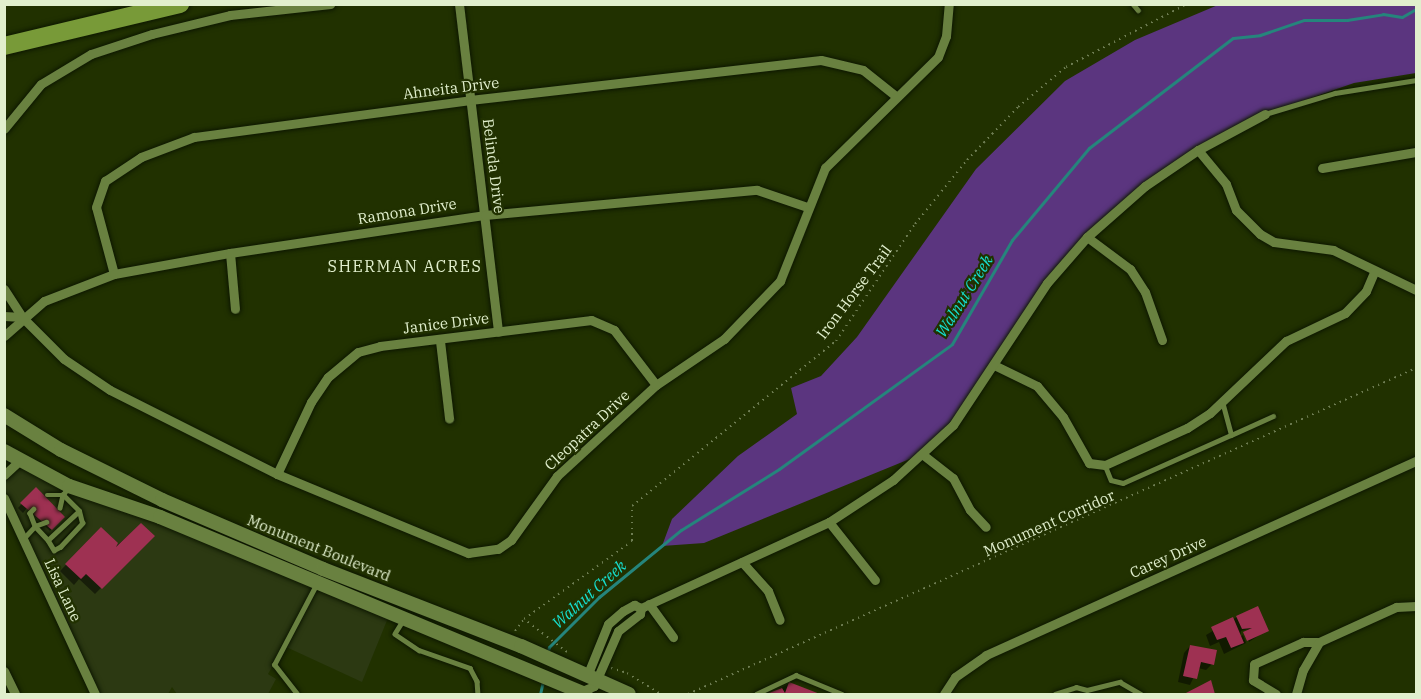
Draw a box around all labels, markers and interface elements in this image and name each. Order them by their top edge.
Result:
street label: Ahneita Drive [402,73,500,103]
street label: Belinda Drive [479,117,509,215]
street label: Ramona Drive [356,194,458,228]
street label: Iron Horse Trail [813,242,895,342]
water label: Walnut Creek [931,252,997,340]
district label: SHERMAN ACRES [328,256,482,276]
street label: Janice Drive [402,309,490,337]
street label: Cleopatra Drive [541,386,633,474]
street label: Monument Corridor [981,486,1117,560]
street label: Monument Boulevard [245,511,393,585]
street label: Carey Drive [1127,532,1209,582]
street label: Lisa Lane [41,556,85,624]
water label: Walnut Creek [548,556,630,632]

